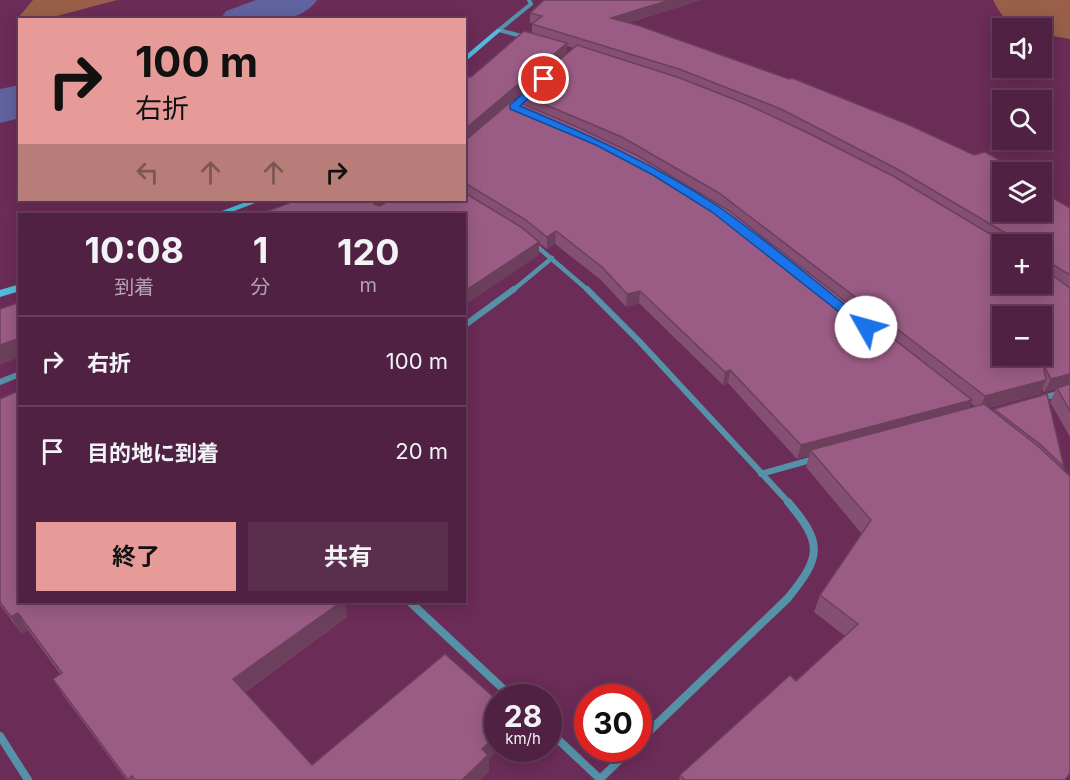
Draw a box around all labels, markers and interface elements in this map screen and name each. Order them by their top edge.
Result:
map controls [992,18,1052,366]
button: sound [992,18,1052,78]
text: 100 m [135,36,258,87]
icon: right [36,42,114,120]
pin [518,53,569,104]
icon: arrive [527,62,560,95]
button: search [992,90,1052,150]
text: 右折 [135,92,189,125]
icon: left [131,156,164,189]
icon: ahead [194,156,227,189]
icon: ahead [257,156,290,189]
icon: right [320,156,353,189]
button: layers [992,162,1052,222]
text: 10:08 [84,228,184,272]
text: 1 [253,228,268,272]
text: 120 [337,230,399,274]
button: + [992,234,1052,294]
text: m [359,273,377,297]
text: 到着 [114,275,154,299]
text: 分 [251,275,271,299]
position arrow [834,295,898,359]
button: − [992,306,1052,366]
icon: right [36,345,69,378]
text: 100 m [386,348,448,374]
text: 右折 [87,350,131,376]
icon: arrive [36,435,69,468]
text: 20 m [395,438,448,464]
text: 目的地に到着 [87,440,219,466]
button: 終了 [36,522,236,591]
button: 共有 [248,522,448,591]
speed limit sign: 30 [574,684,652,762]
text: 28 [504,698,542,734]
text: km/h [505,729,541,748]

